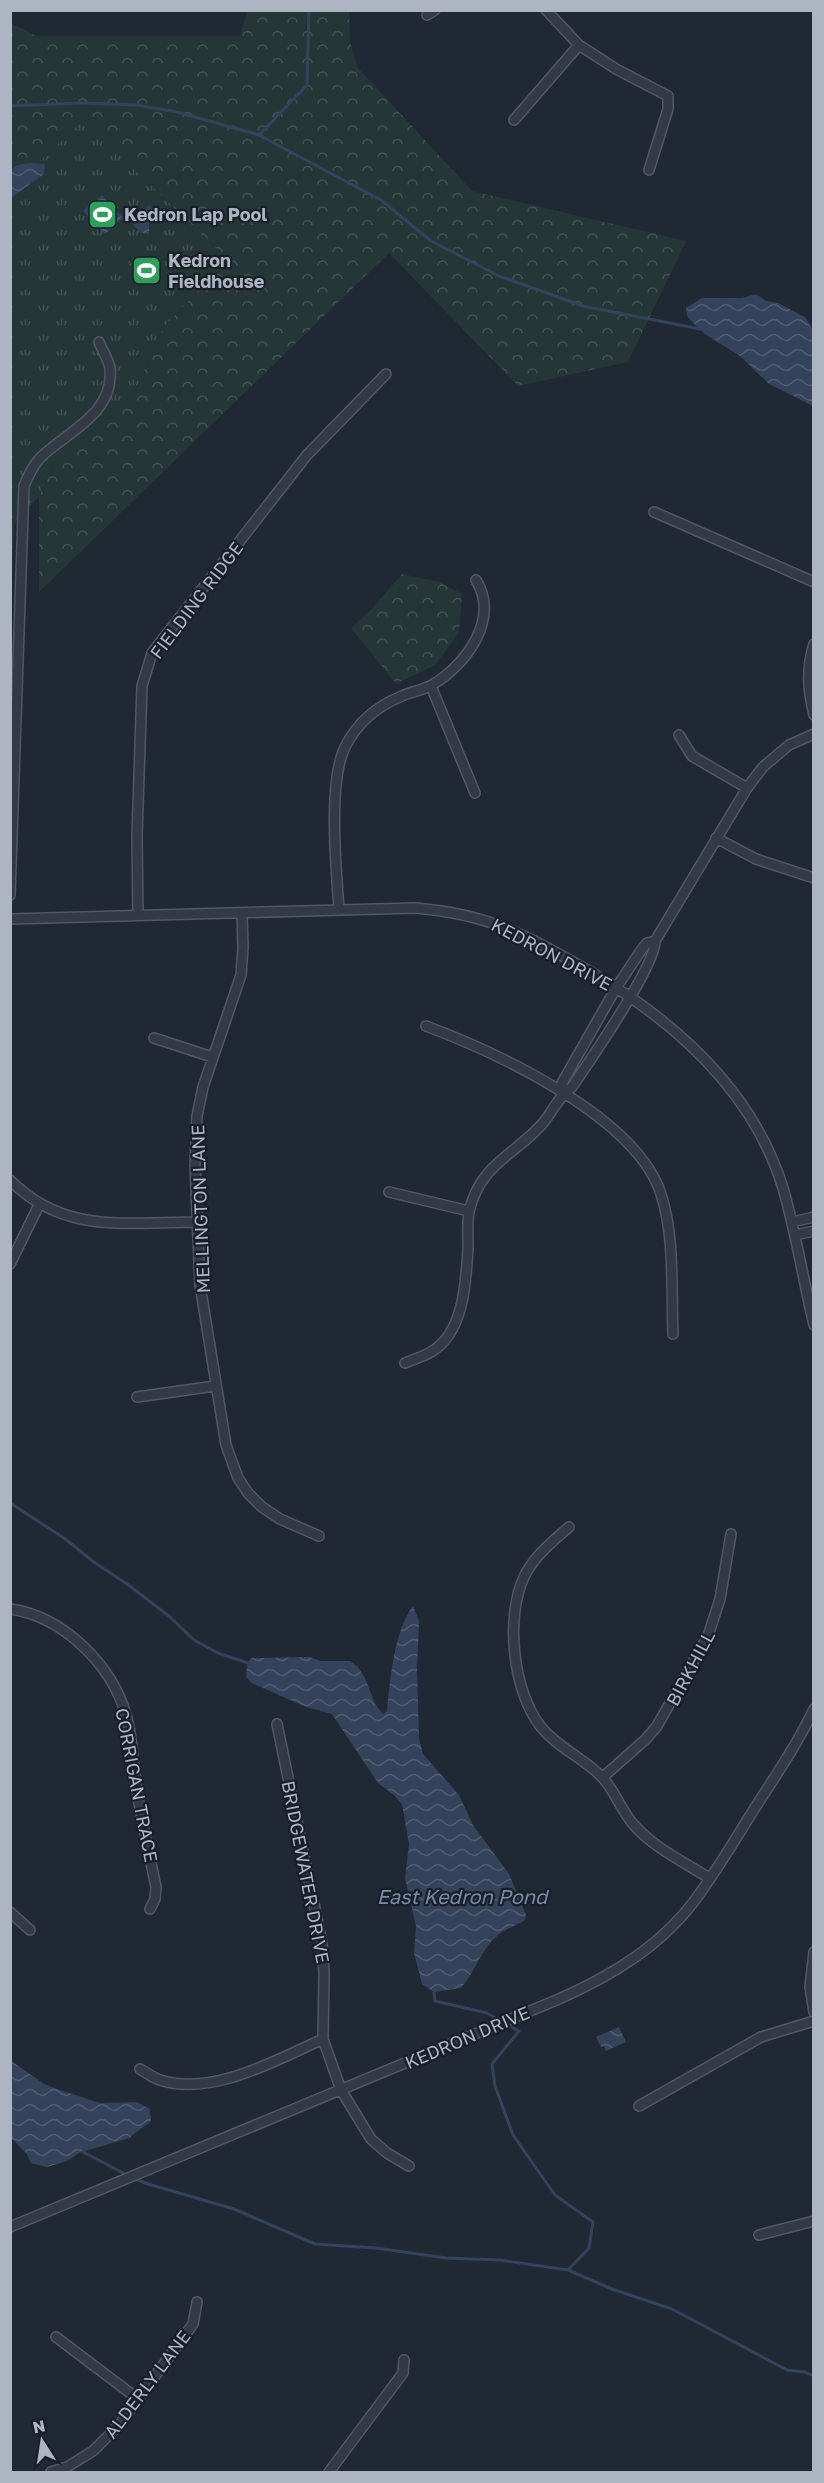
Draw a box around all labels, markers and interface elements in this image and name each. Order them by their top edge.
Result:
sports icon: Kedron Lap Pool [87,198,119,230]
place label: Kedron Lap Pool [124,203,267,225]
place label: Kedron Fieldhouse [168,249,265,292]
sports icon: Kedron Fieldhouse [131,254,163,286]
street label: FIELDING RIDGE [145,537,247,663]
street label: KEDRON DRIVE [488,913,616,995]
street label: MELLINGTON LANE [186,1124,214,1294]
street label: BIRKHILL [661,1627,719,1709]
street label: CORRIGAN TRACE [111,1706,163,1864]
street label: BRIDGEWATER DRIVE [278,1779,334,1965]
water label: East Kedron Pond [377,1884,550,1908]
street label: KEDRON DRIVE [401,2001,533,2073]
street label: ALDERLY LANE [99,2326,195,2442]
north arrow [12,2411,72,2471]
text: N [31,2415,47,2437]

